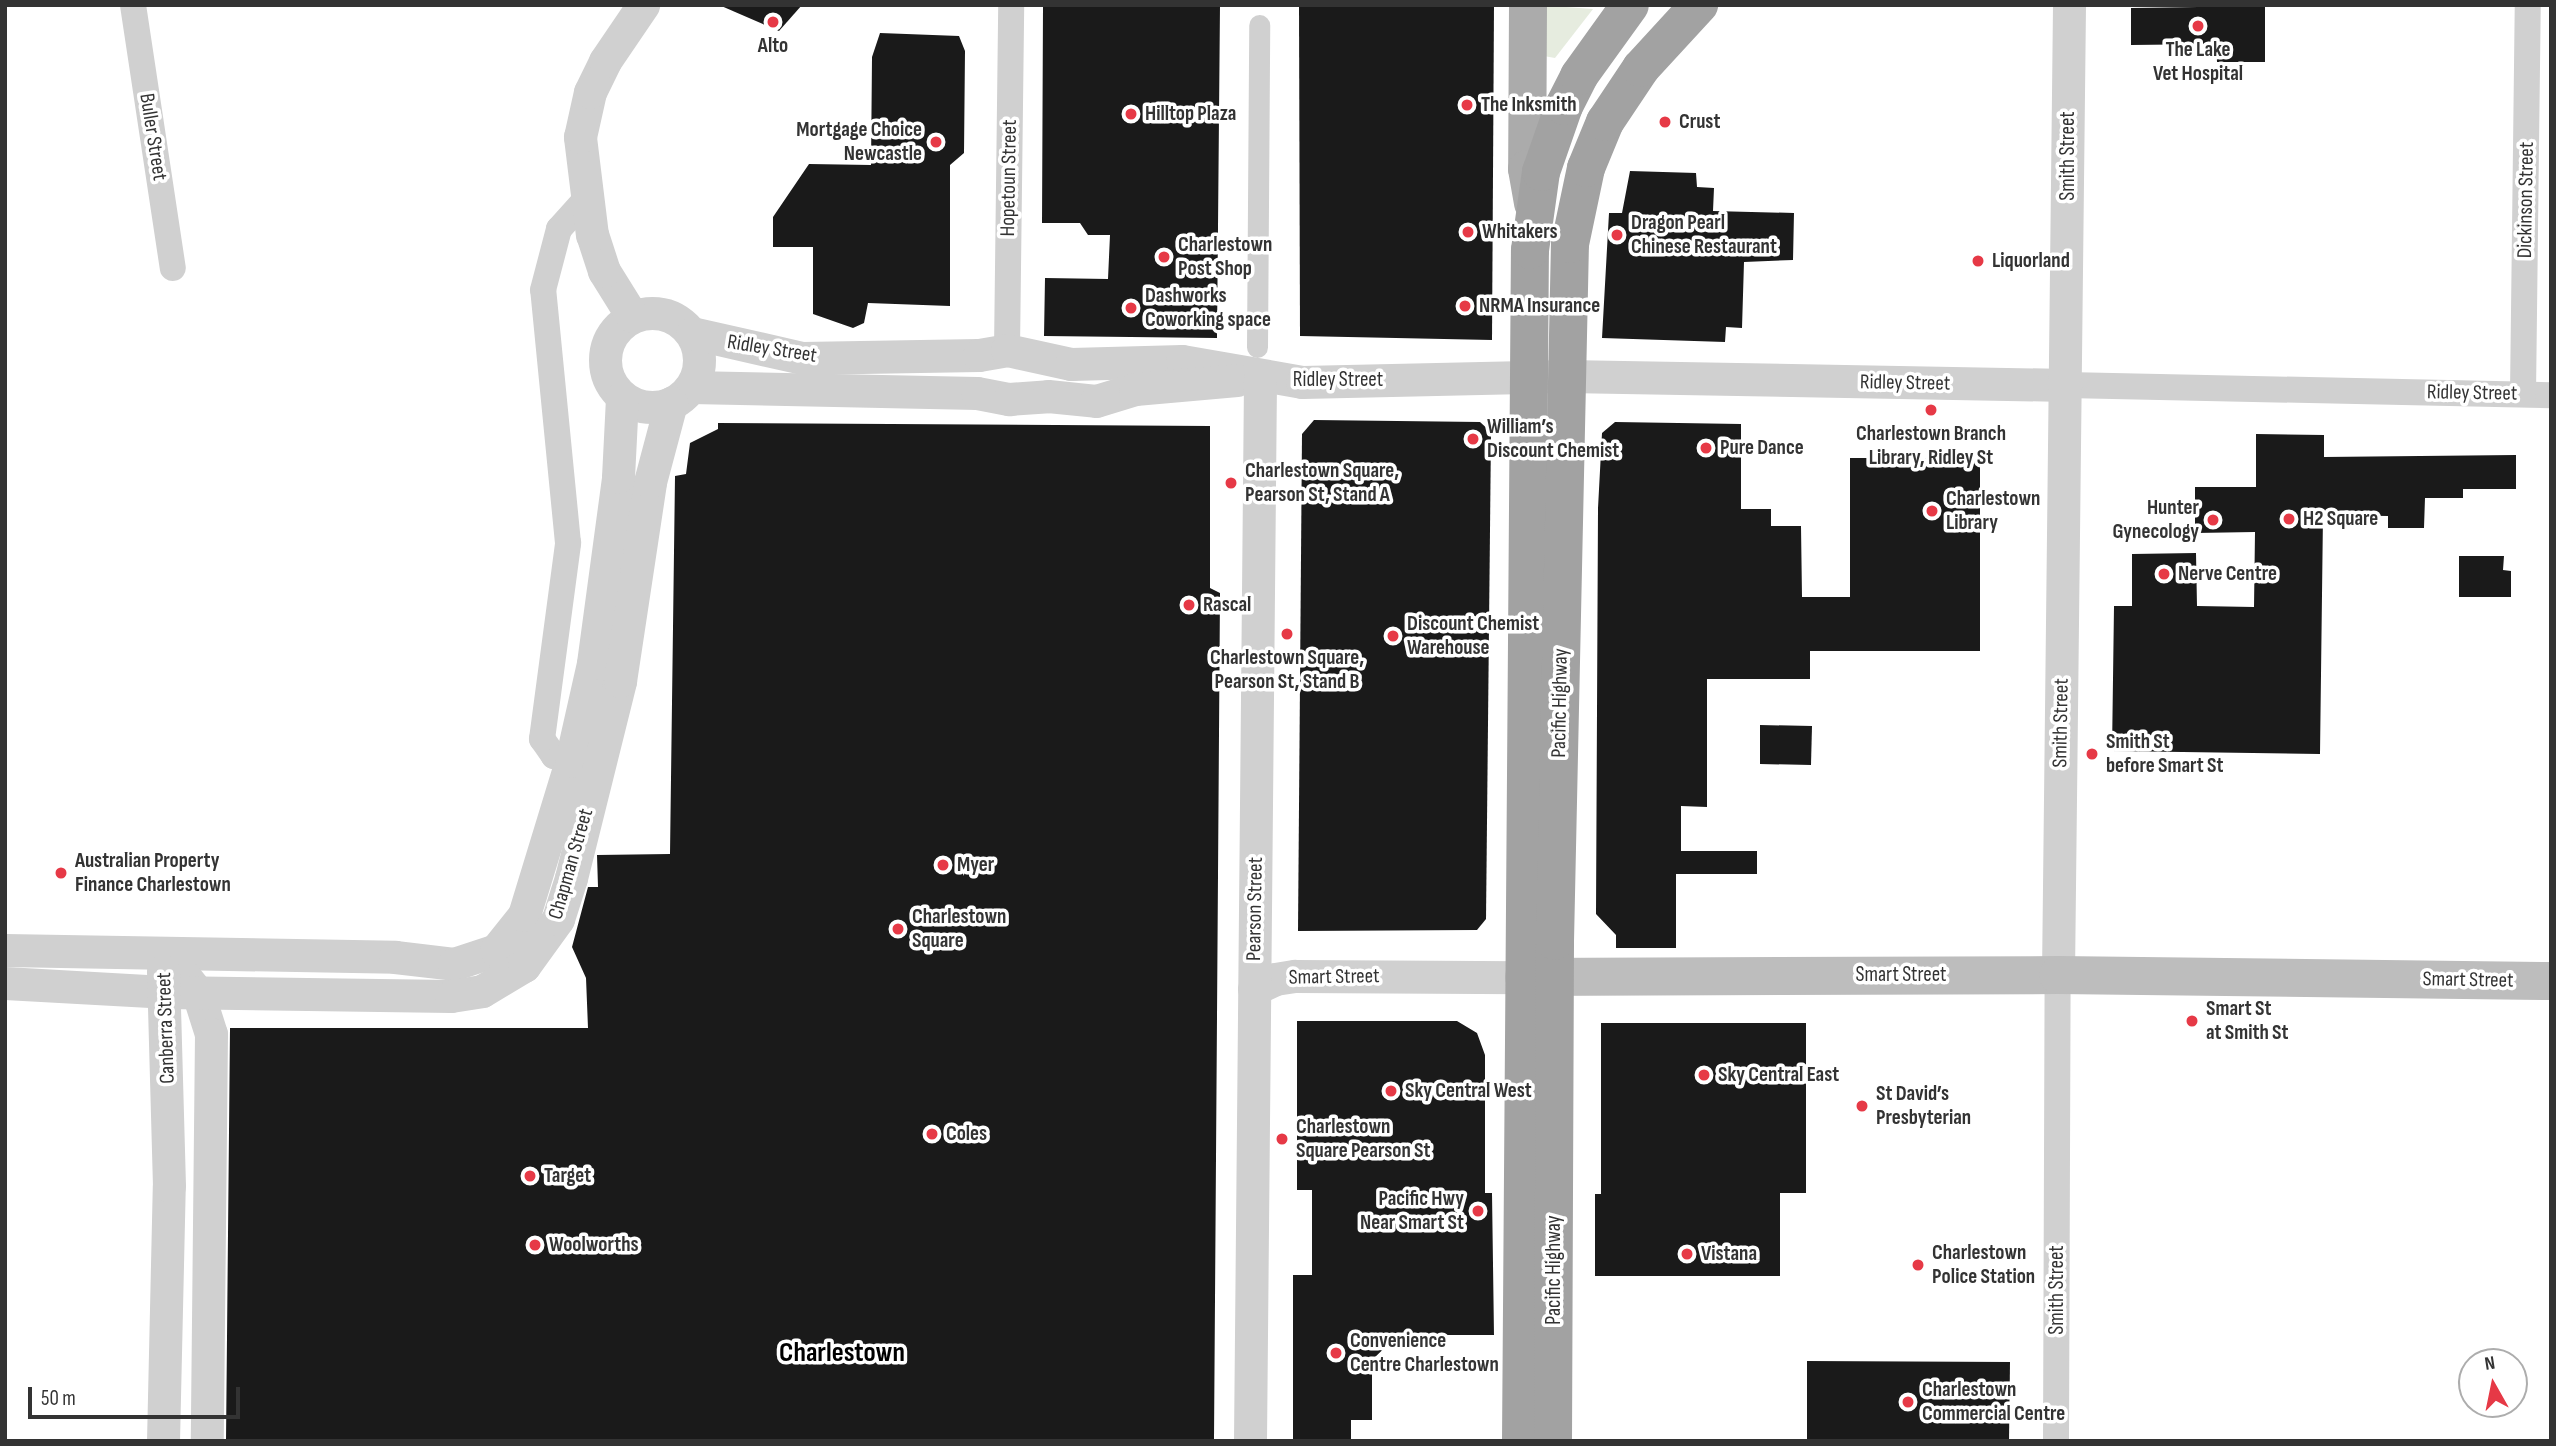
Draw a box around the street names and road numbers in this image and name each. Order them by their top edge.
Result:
street label: Buller Street [134,92,172,182]
street label: Smith Street [2055,111,2081,201]
street label: Hopetoun Street [995,119,1023,237]
street label: Dickinson Street [2512,142,2540,258]
street label: Ridley Street [725,329,819,369]
street label: Ridley Street [1293,367,1383,393]
street label: Ridley Street [1860,370,1950,396]
street label: Ridley Street [2427,380,2517,406]
street label: Pacific Highway [1546,648,1574,758]
street label: Smith Street [2048,678,2074,768]
street label: Chapman Street [543,806,599,922]
street label: Pearson Street [1241,857,1269,961]
street label: Smart Street [1856,962,1946,988]
street label: Smart Street [1288,964,1380,990]
street label: Smart Street [2422,967,2514,993]
street label: Canberra Street [151,972,181,1084]
street label: Pacific Highway [1541,1215,1567,1325]
street label: Smith Street [2044,1245,2070,1335]

